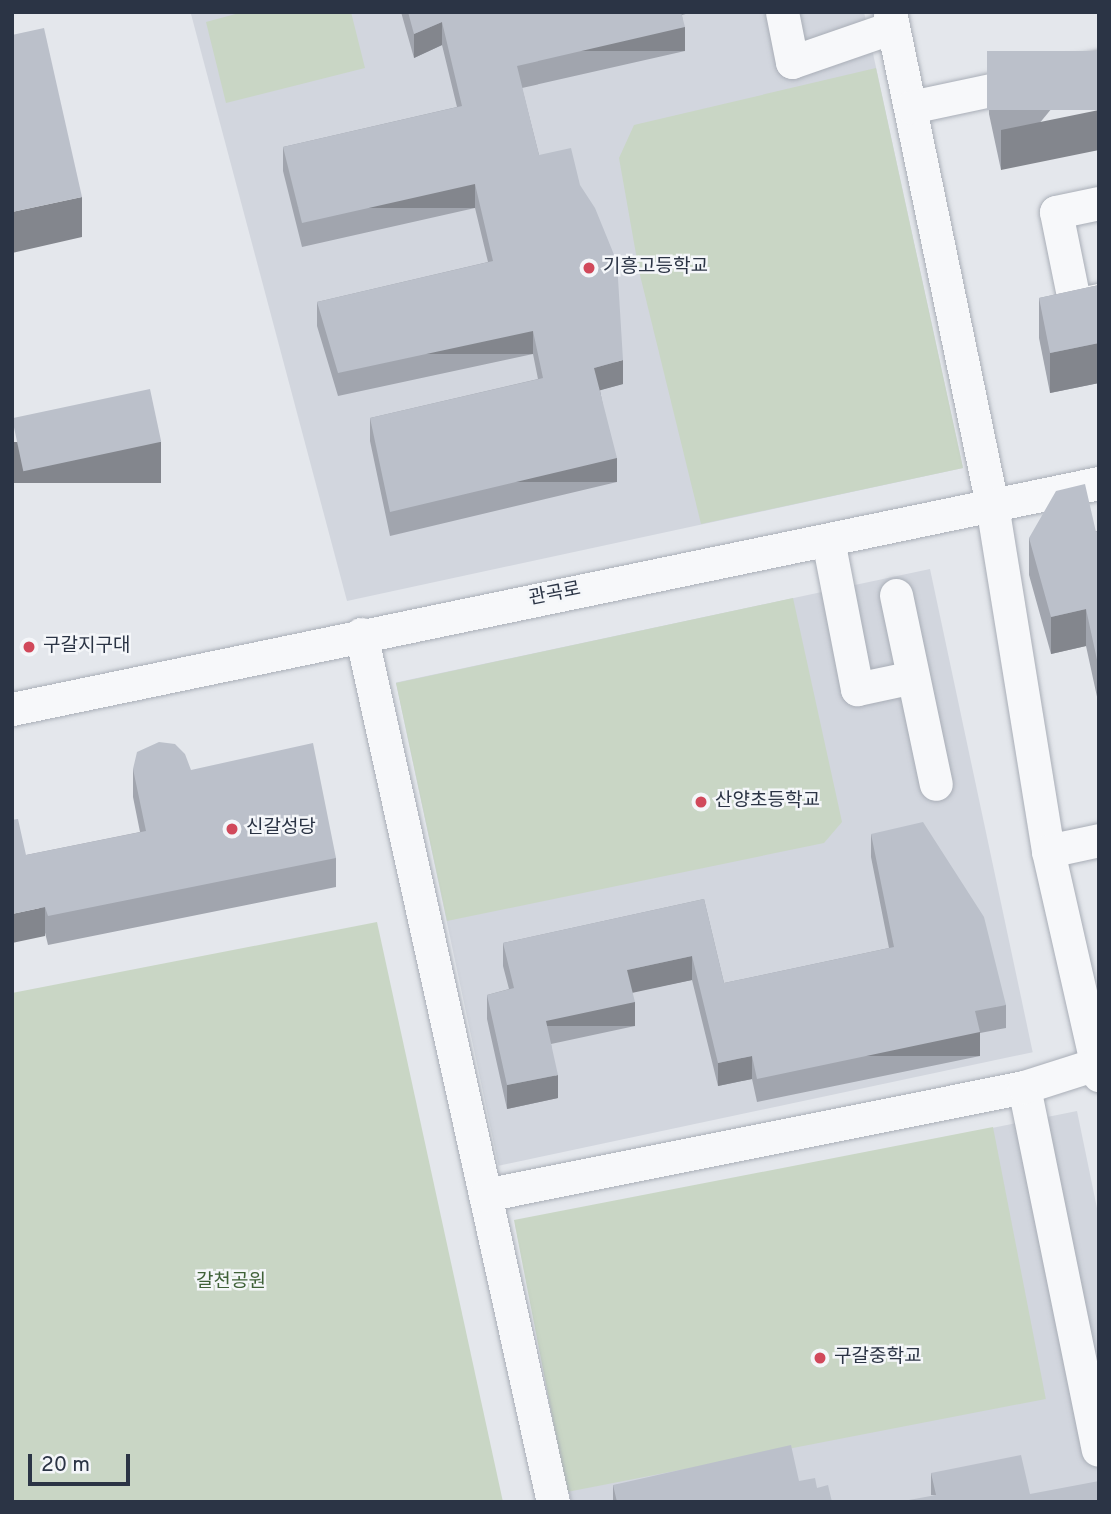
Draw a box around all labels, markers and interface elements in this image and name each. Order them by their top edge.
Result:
place label: 기흥고등학교 [603,257,708,279]
marker: 기흥고등학교 [581,260,597,276]
street label: 관곡로 [527,579,583,611]
place label: 구갈지구대 [43,636,130,658]
marker: 구갈지구대 [21,639,37,655]
place label: 산양초등학교 [715,791,820,813]
marker: 산양초등학교 [693,794,709,810]
place label: 신갈성당 [246,818,316,840]
marker: 신갈성당 [224,821,240,837]
park label: 갈천공원 [196,1272,266,1294]
place label: 구갈중학교 [834,1347,921,1369]
marker: 구갈중학교 [812,1350,828,1366]
scale bar [32,1440,133,1484]
text: 20 m [41,1452,90,1479]

